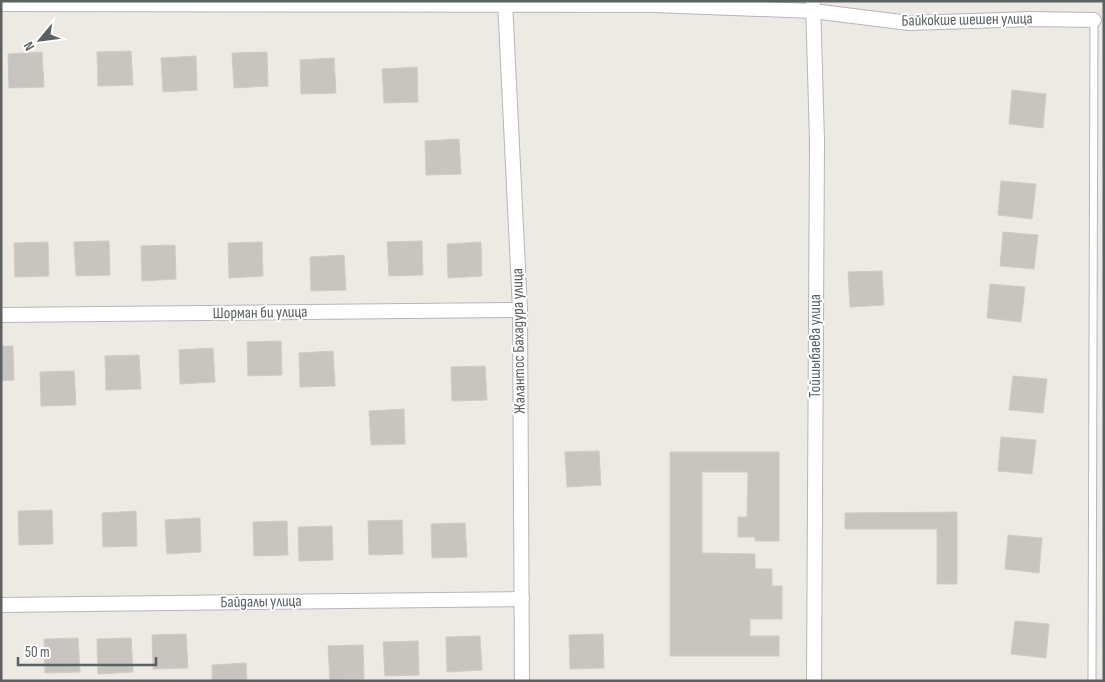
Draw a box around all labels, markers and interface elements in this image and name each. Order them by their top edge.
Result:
street label: Байкокше шешен улица [901,9,1033,31]
north arrow [15,15,65,65]
text: N [20,39,38,53]
street label: Жалантос Бахадура улица [508,268,530,414]
street label: Тойшыбаева улица [806,294,825,398]
street label: Шорман би улица [213,303,307,323]
street label: Байдалы улица [220,592,302,612]
scale bar [18,634,155,666]
text: 50 m [25,643,50,662]

